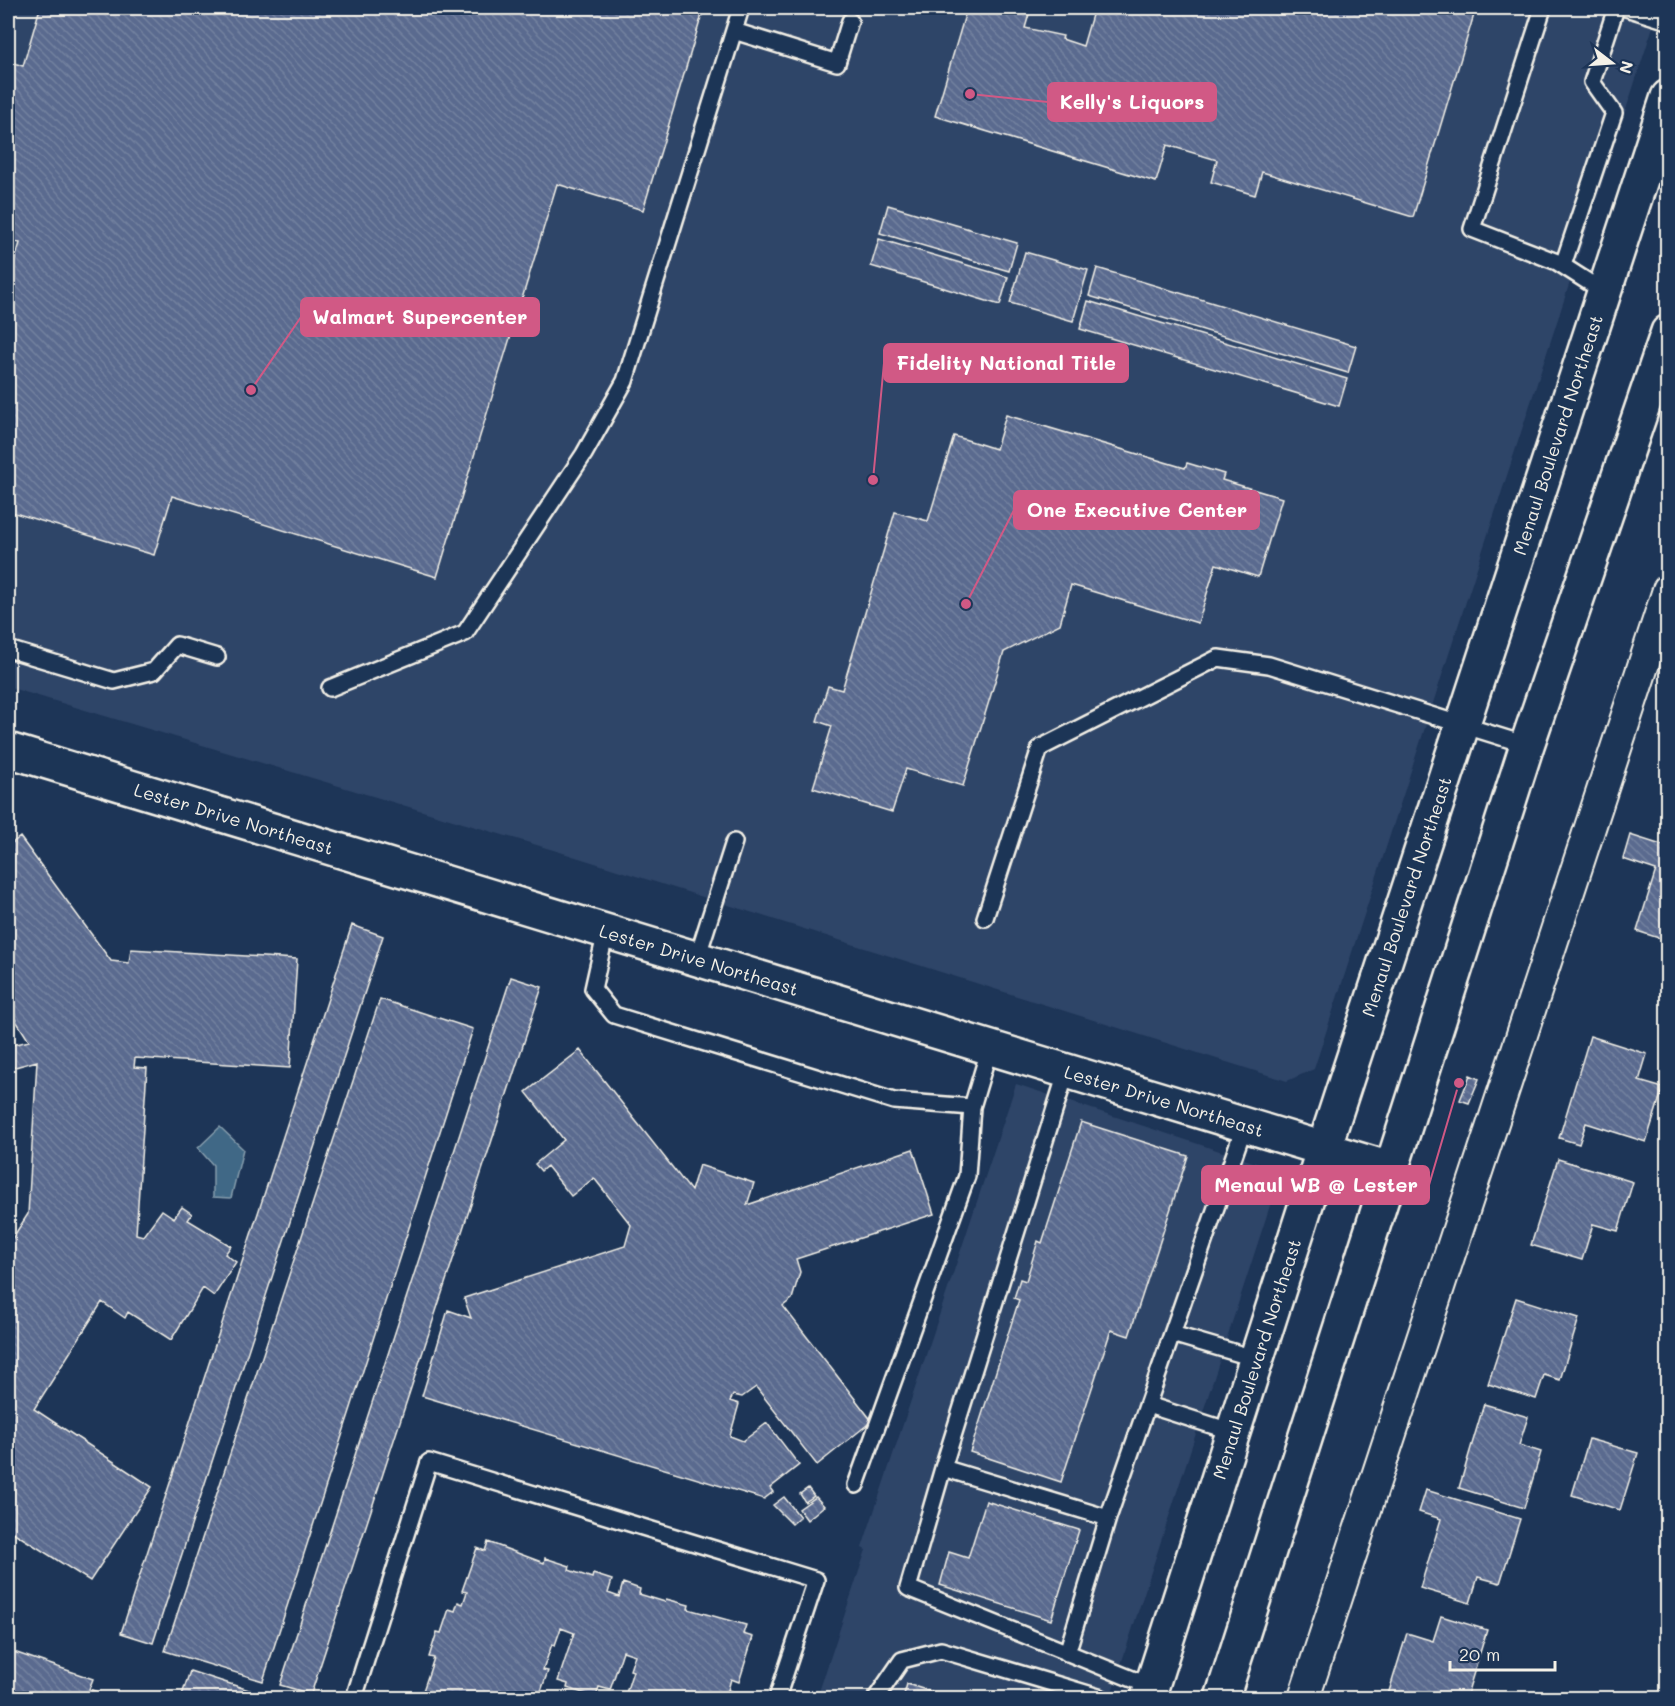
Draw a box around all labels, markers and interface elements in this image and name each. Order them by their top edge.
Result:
north arrow [1582,33,1642,93]
text: N [1615,59,1639,76]
callout: Kelly's Liquors [1048,83,1216,121]
text: Kelly's Liquors [1060,88,1204,114]
callout: Walmart Supercenter [301,298,539,336]
text: Walmart Supercenter [313,303,527,329]
street label: Menaul Boulevard Northeast [1507,311,1608,558]
callout: Fidelity National Title [884,344,1128,382]
text: Fidelity National Title [896,349,1116,375]
callout: One Executive Center [1014,491,1259,529]
text: One Executive Center [1027,496,1247,522]
street label: Menaul Boulevard Northeast [1356,773,1457,1020]
street label: Lester Drive Northeast [131,777,336,860]
street label: Lester Drive Northeast [597,918,801,1001]
street label: Lester Drive Northeast [1062,1059,1266,1142]
callout: Menaul WB @ Lester [1202,1166,1429,1204]
text: Menaul WB @ Lester [1214,1171,1418,1197]
street label: Menaul Boulevard Northeast [1207,1236,1306,1482]
scale bar [1450,1634,1555,1672]
text: 20 m [1459,1642,1500,1666]

